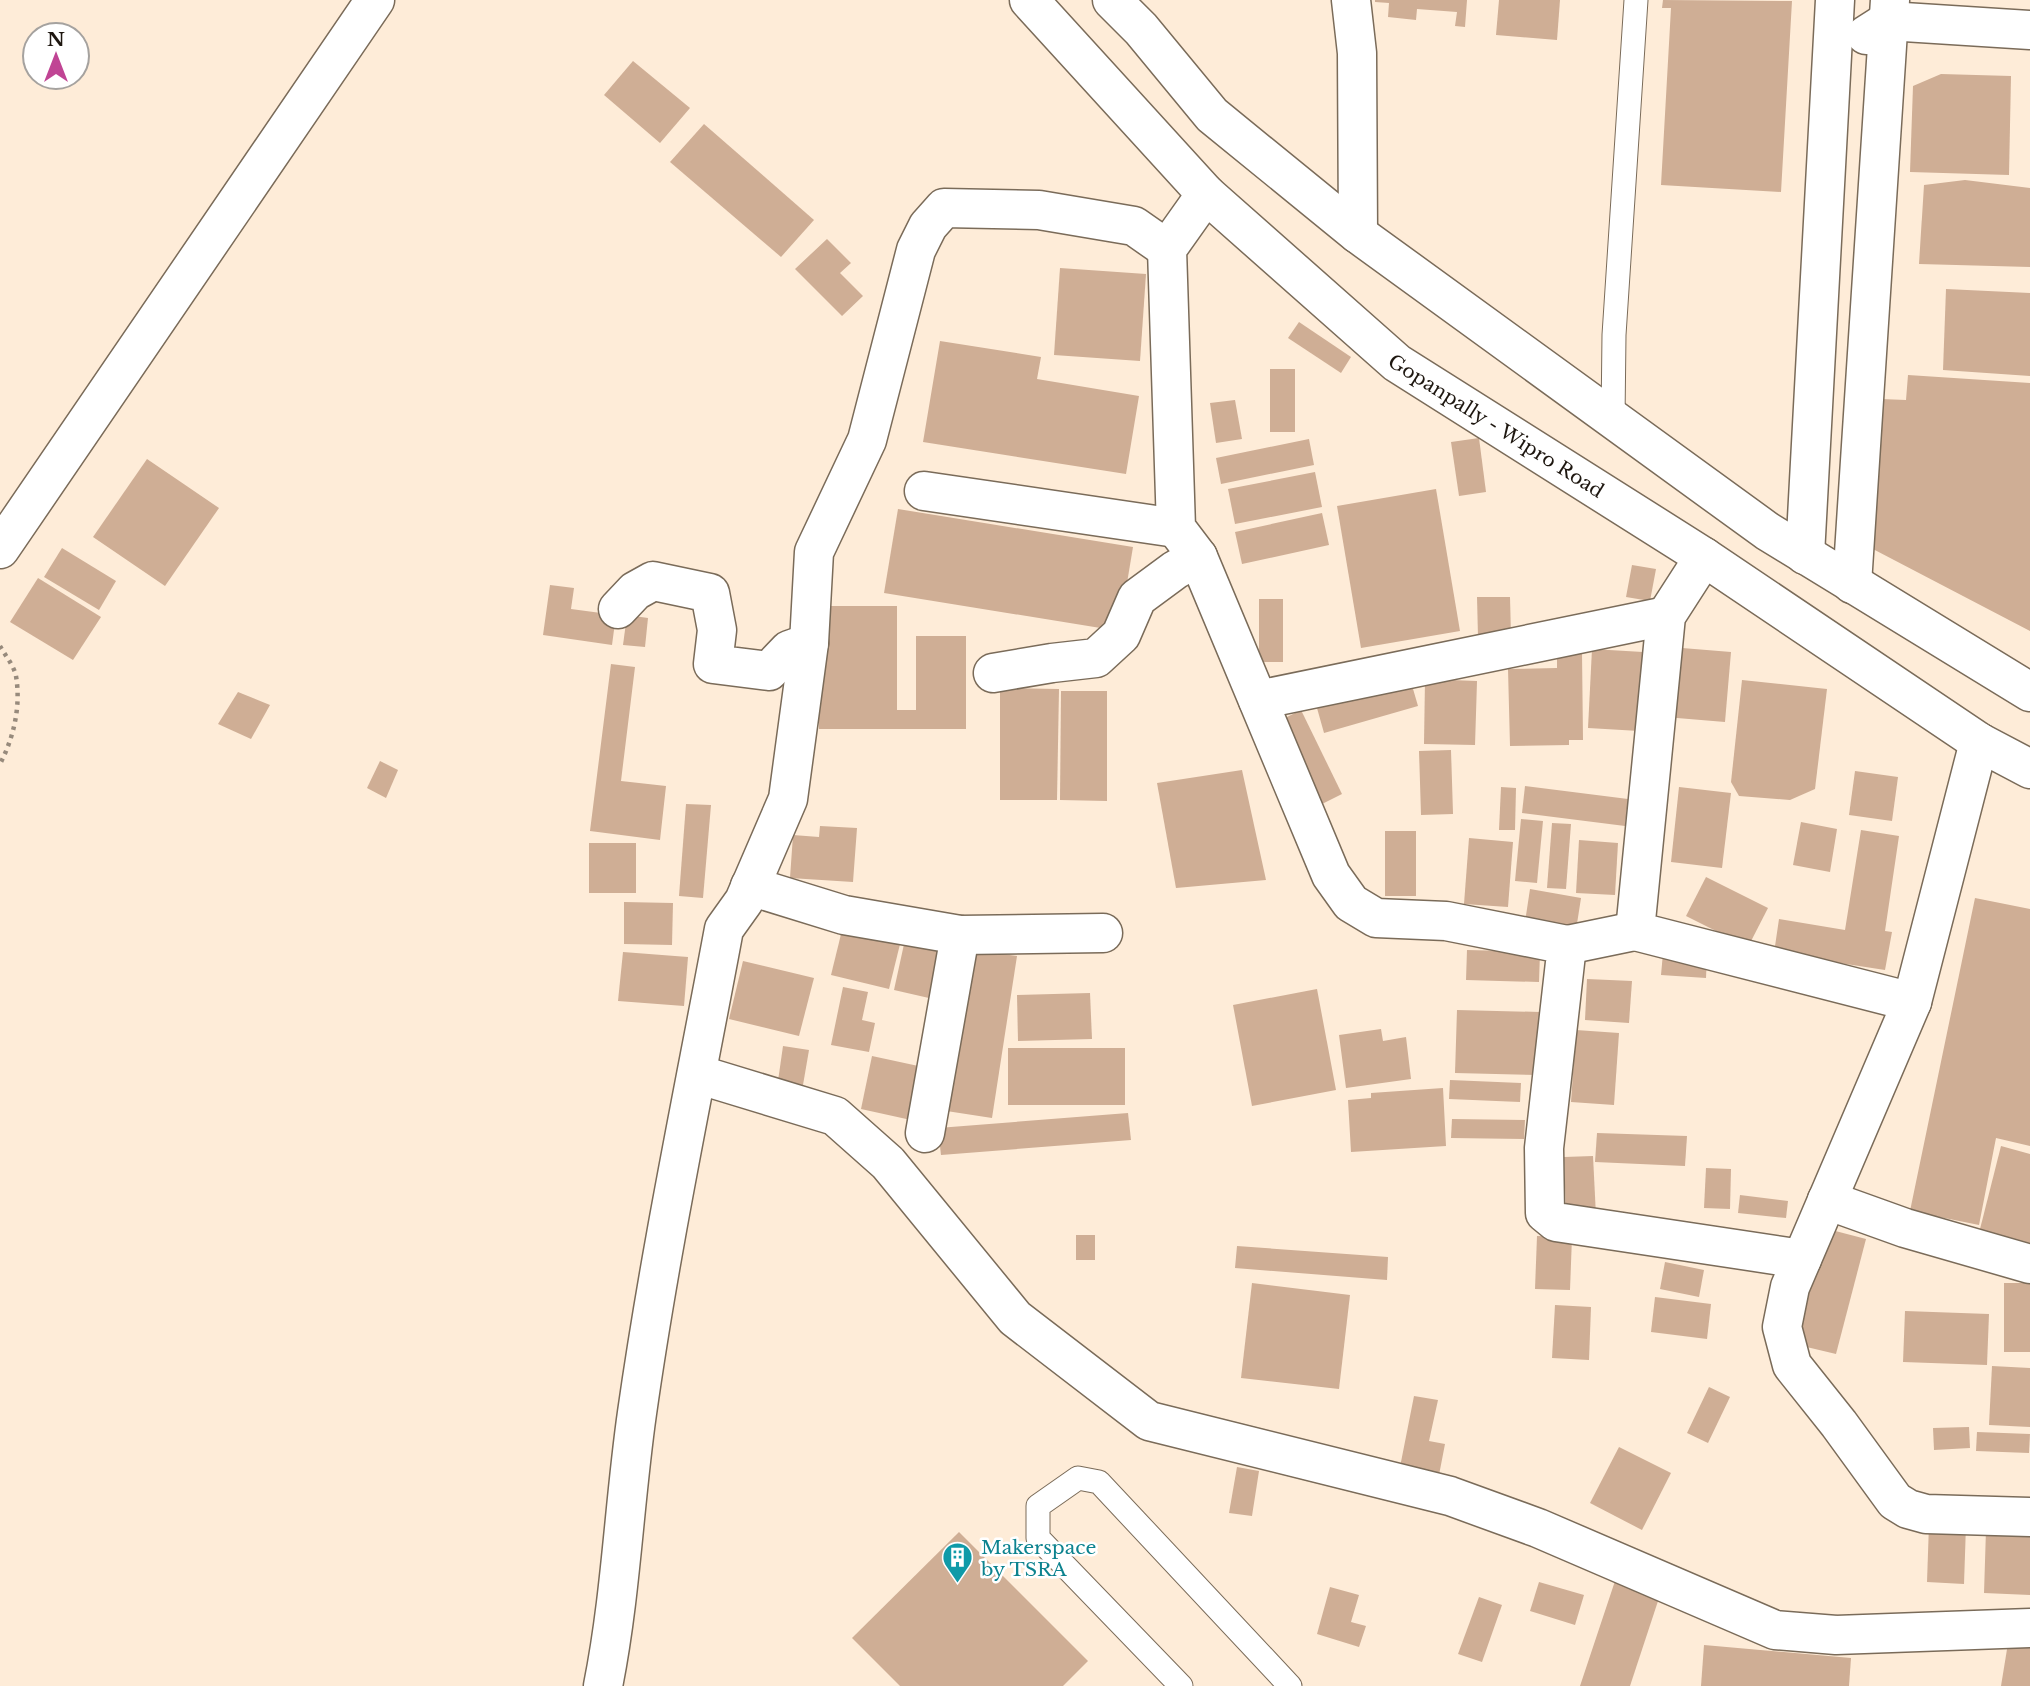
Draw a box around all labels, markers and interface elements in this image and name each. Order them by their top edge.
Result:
north arrow [21,21,91,91]
text: N [47,28,65,51]
street label: Gopanpally - Wipro Road [1384,349,1608,503]
place label: Makerspace by TSRA [980,1536,1096,1581]
building icon: Makerspace by TSRA [941,1541,975,1585]

